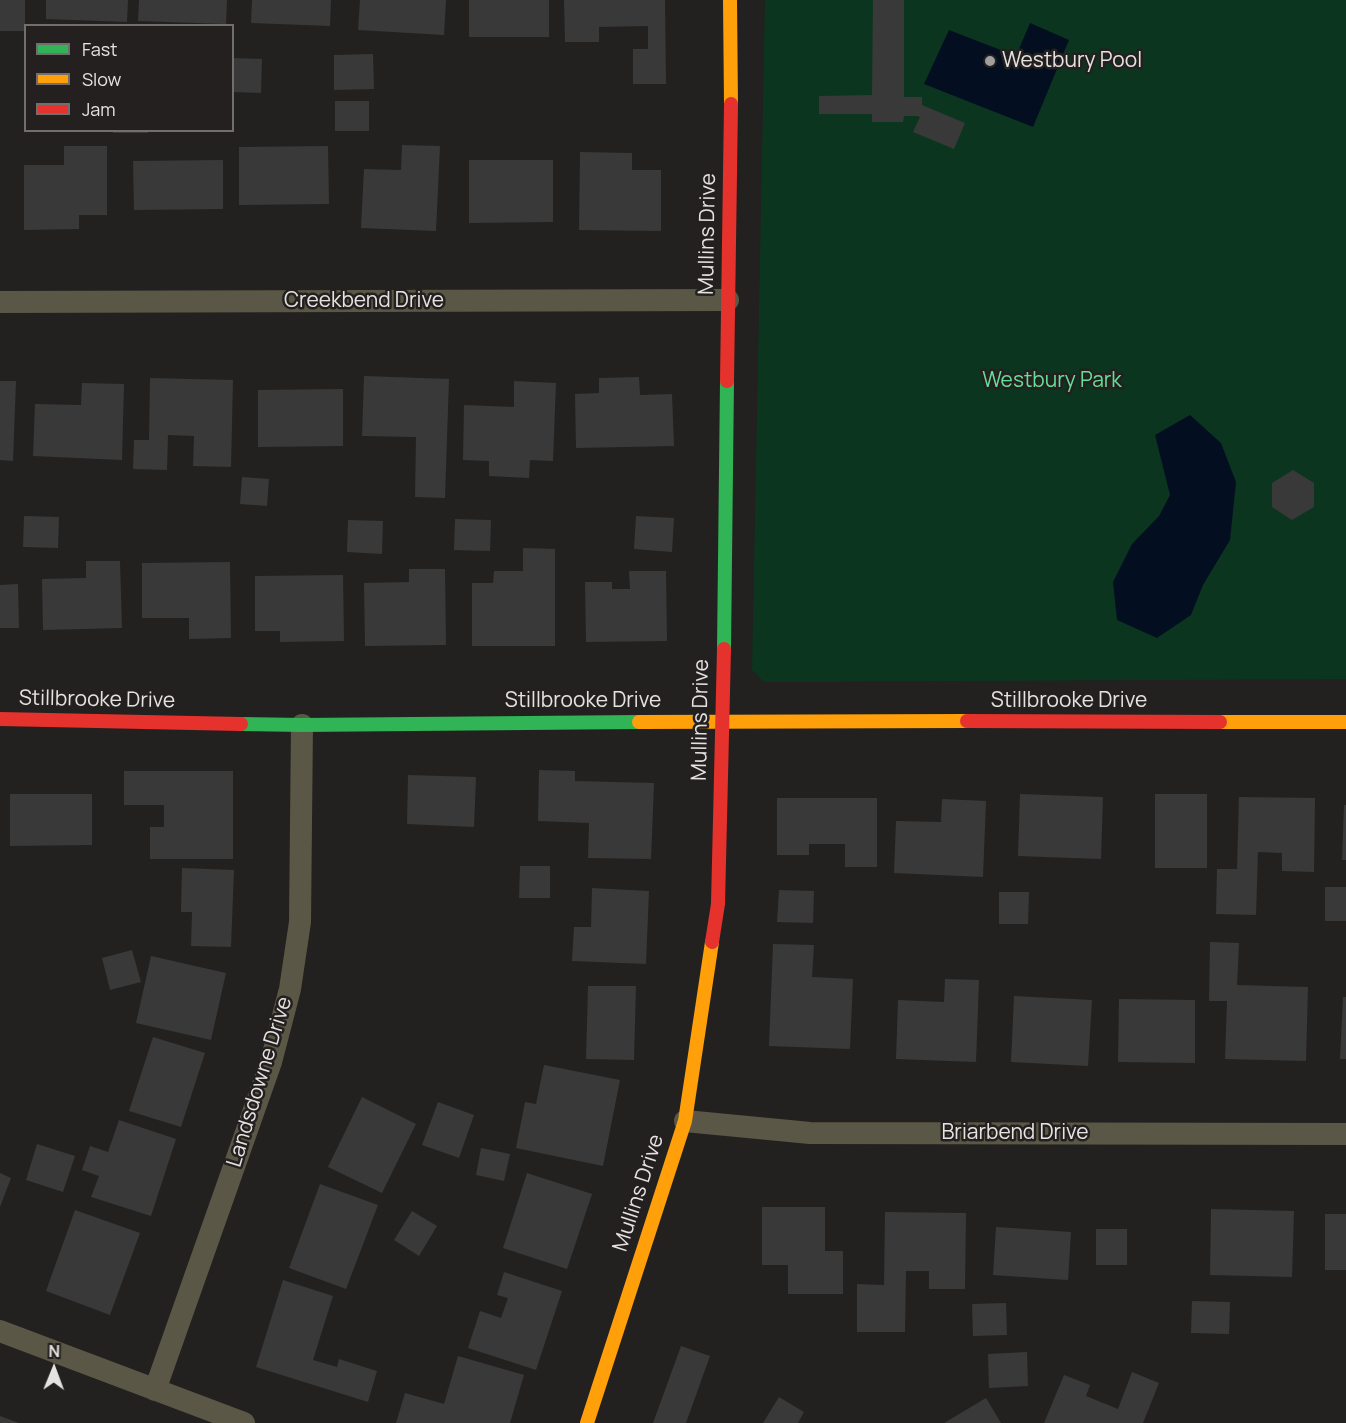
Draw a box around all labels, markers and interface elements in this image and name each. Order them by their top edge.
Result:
legend [24,24,234,132]
text: Fast [82,37,117,61]
place label: Westbury Pool [1002,48,1142,74]
marker: Westbury Pool [983,54,997,68]
text: Slow [82,67,121,91]
text: Jam [82,97,116,121]
street label: Mullins Drive [694,173,722,295]
street label: Creekbend Drive [284,288,444,314]
park label: Westbury Park [982,368,1122,394]
street label: Mullins Drive [687,659,715,781]
street label: Stillbrooke Drive [19,686,175,714]
street label: Stillbrooke Drive [505,688,661,714]
street label: Stillbrooke Drive [991,688,1147,714]
street label: Landsdowne Drive [222,994,298,1170]
street label: Briarbend Drive [941,1120,1089,1146]
street label: Mullins Drive [608,1131,670,1255]
north arrow [24,1339,84,1399]
text: N [48,1340,60,1362]

